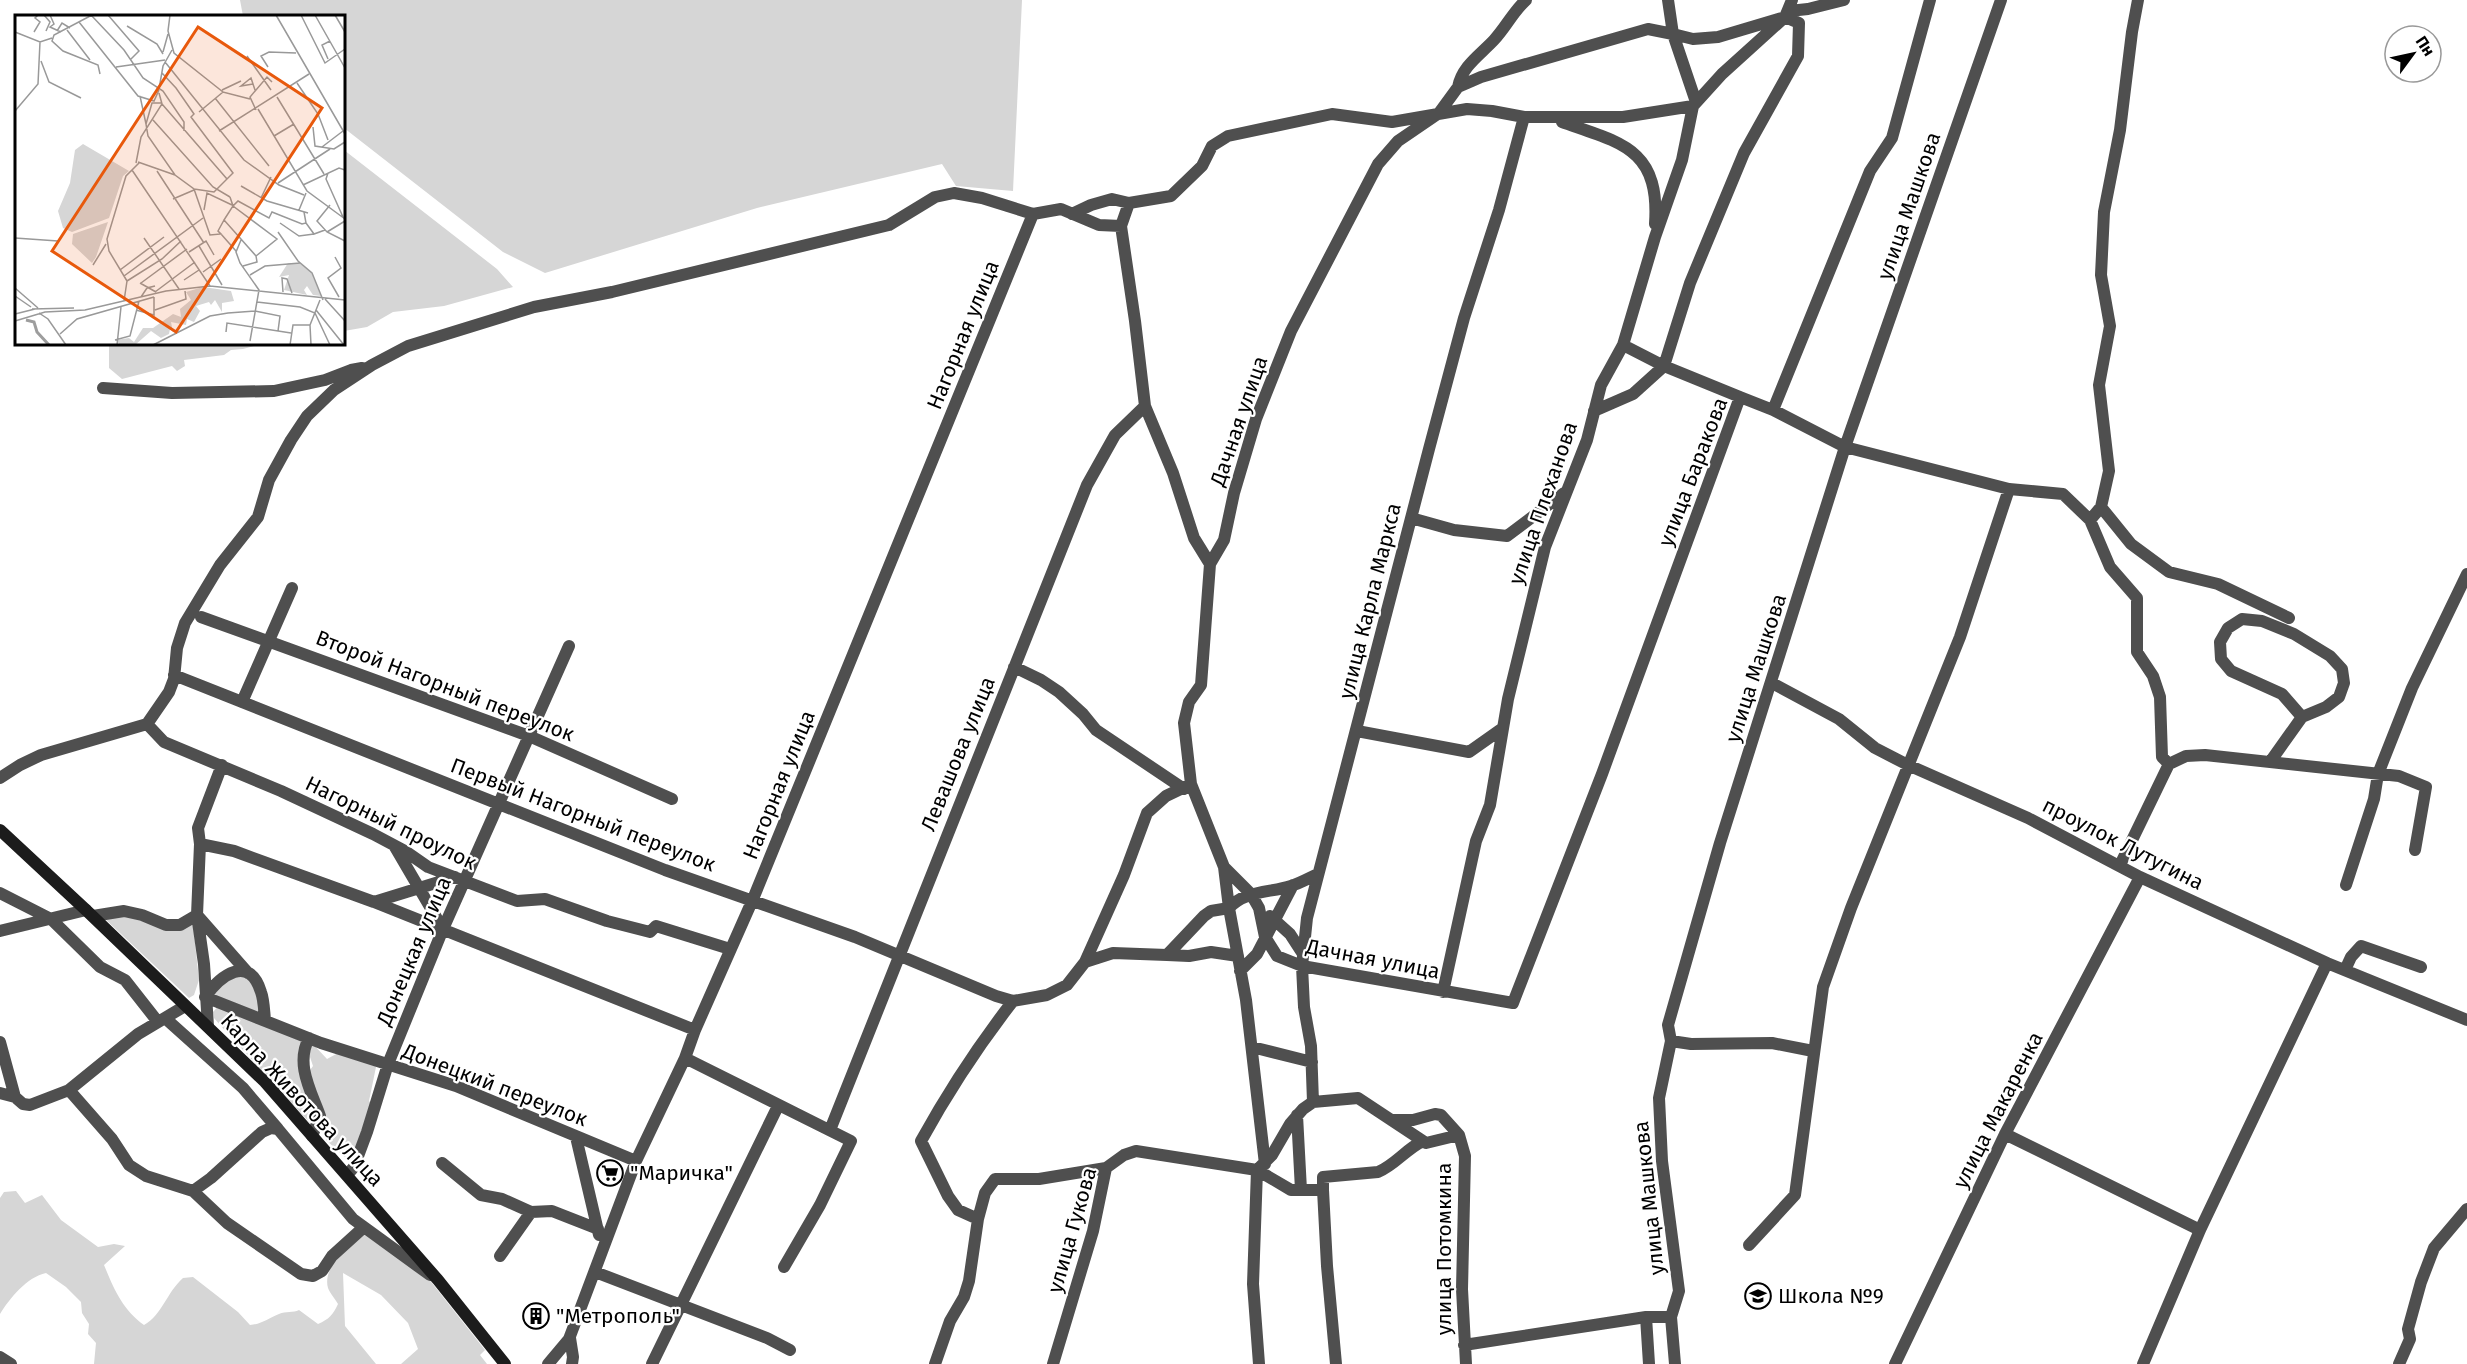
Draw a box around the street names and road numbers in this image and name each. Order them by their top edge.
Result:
street label: улица Машкова [1872,129,1946,283]
street label: Нагорная улица [921,257,1005,413]
street label: Дачная улица [1204,353,1273,490]
street label: улица Баракова [1653,394,1733,550]
street label: улица Плеханова [1503,418,1583,588]
street label: улица Карла Маркса [1333,500,1407,702]
street label: улица Машкова [1720,590,1792,746]
street label: Второй Нагорный переулок [312,625,578,747]
street label: Левашова улица [915,673,1001,835]
street label: Нагорная улица [737,707,821,863]
street label: Первый Нагорный переулок [447,752,719,878]
street label: Нагорный проулок [301,770,481,876]
street label: проулок Лутугина [2038,792,2208,896]
street label: Донецкая улица [371,873,457,1030]
street label: Дачная улица [1303,933,1442,985]
street label: Карпа Животова улица [215,1008,389,1192]
street label: улица Макаренка [1947,1027,2049,1193]
street label: Донецкий переулок [398,1037,591,1132]
street label: улица Машкова [1628,1120,1670,1276]
street label: улица Потомкина [1431,1163,1457,1335]
street label: улица Гукова [1042,1164,1102,1296]

